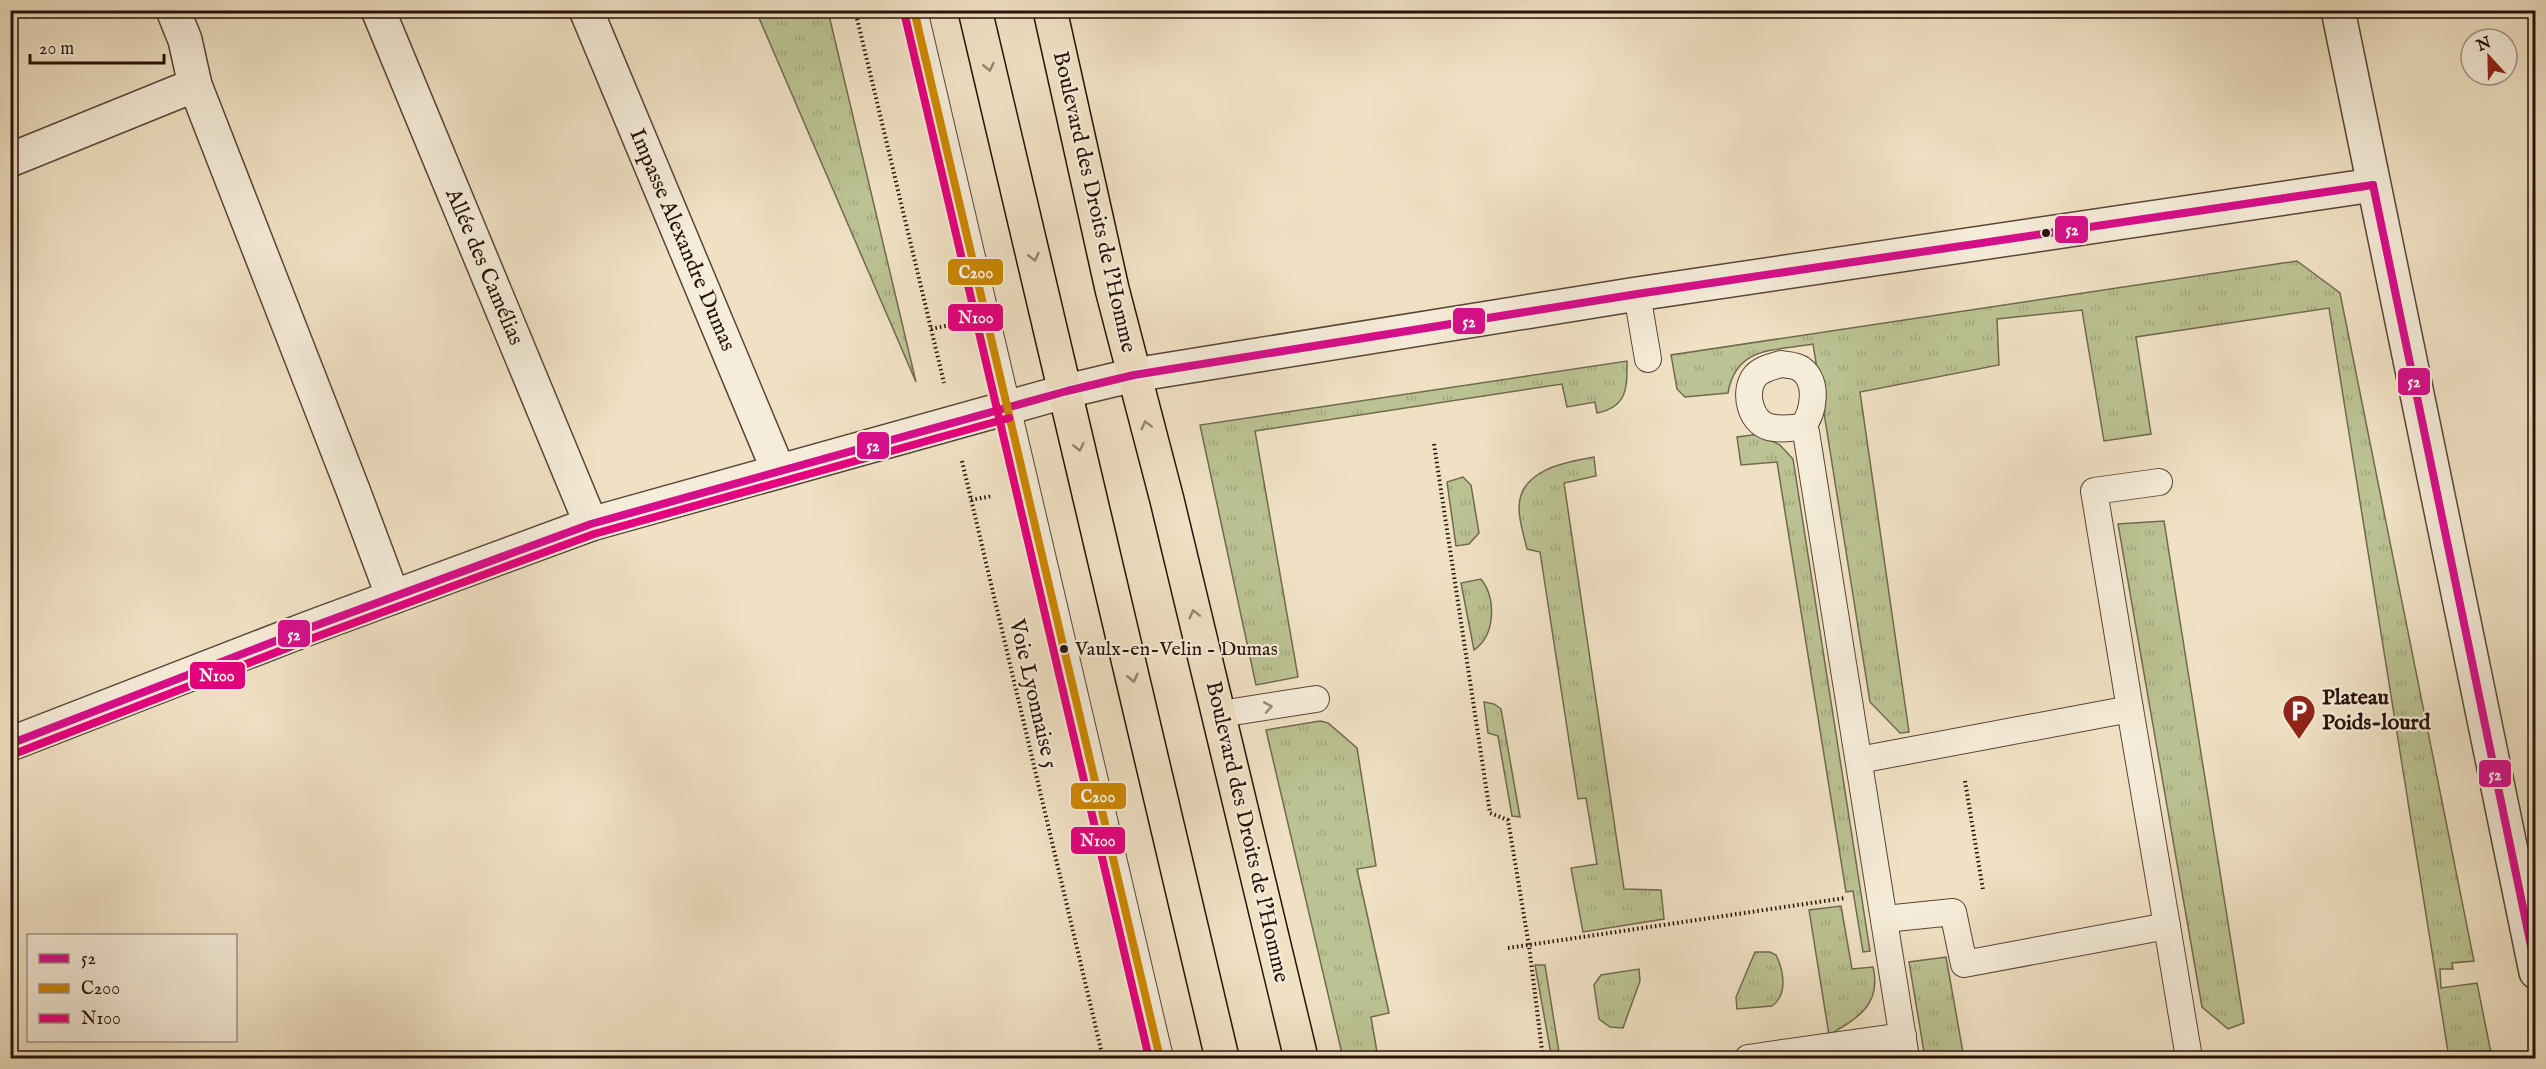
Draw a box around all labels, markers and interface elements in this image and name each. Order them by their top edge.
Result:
scale bar [30,27,164,65]
north arrow [2459,27,2519,87]
text: N [2473,33,2494,57]
text: 20 m [39,38,74,61]
street label: Boulevard des Droits de l'Homme [1046,49,1142,355]
one-way arrow [982,62,995,72]
street label: Impasse Alexandre Dumas [622,124,742,356]
street label: Allée des Camélias [438,183,530,350]
line badge: 52 [2054,215,2089,244]
text: 52 [2065,221,2079,241]
unlabelled marker [2040,227,2052,239]
one-way arrow [1027,252,1040,262]
line badge: C200 [947,258,1004,286]
text: C200 [959,264,993,284]
line badge: N100 [947,303,1004,332]
line badge: 52 [1452,307,1486,335]
text: N100 [957,309,994,329]
text: 52 [1462,313,1476,333]
line badge: 52 [2397,367,2431,396]
text: 52 [2407,373,2421,393]
one-way arrow [1141,420,1154,430]
line badge: 52 [856,431,890,460]
text: 52 [866,437,880,457]
one-way arrow [1072,442,1085,452]
one-way arrow [1189,609,1202,619]
street label: Voie Lyonnaise 5 [1002,616,1064,771]
line badge: 52 [277,619,311,648]
text: 52 [287,626,301,646]
place label: Vaulx-en-Velin - Dumas [1074,637,1278,662]
marker: Vaulx-en-Velin - Dumas [1058,643,1070,655]
line badge: N100 [189,661,246,690]
text: N100 [198,667,235,687]
one-way arrow [1125,672,1138,682]
street label: Boulevard des Droits de l'Homme [1199,679,1295,985]
place label: Plateau Poids-lourd [2322,684,2432,737]
parking icon: Plateau Poids-lourd [2281,693,2317,740]
one-way arrow [1262,701,1272,714]
line badge: 52 [2478,759,2512,788]
text: 52 [2488,766,2502,786]
line badge: C200 [1070,782,1127,810]
text: C200 [1081,788,1115,808]
line badge: N100 [1070,826,1126,855]
text: N100 [1079,832,1116,852]
legend [27,934,237,1042]
text: 52 [81,948,96,971]
text: C200 [81,978,120,1001]
text: N100 [81,1008,121,1031]

